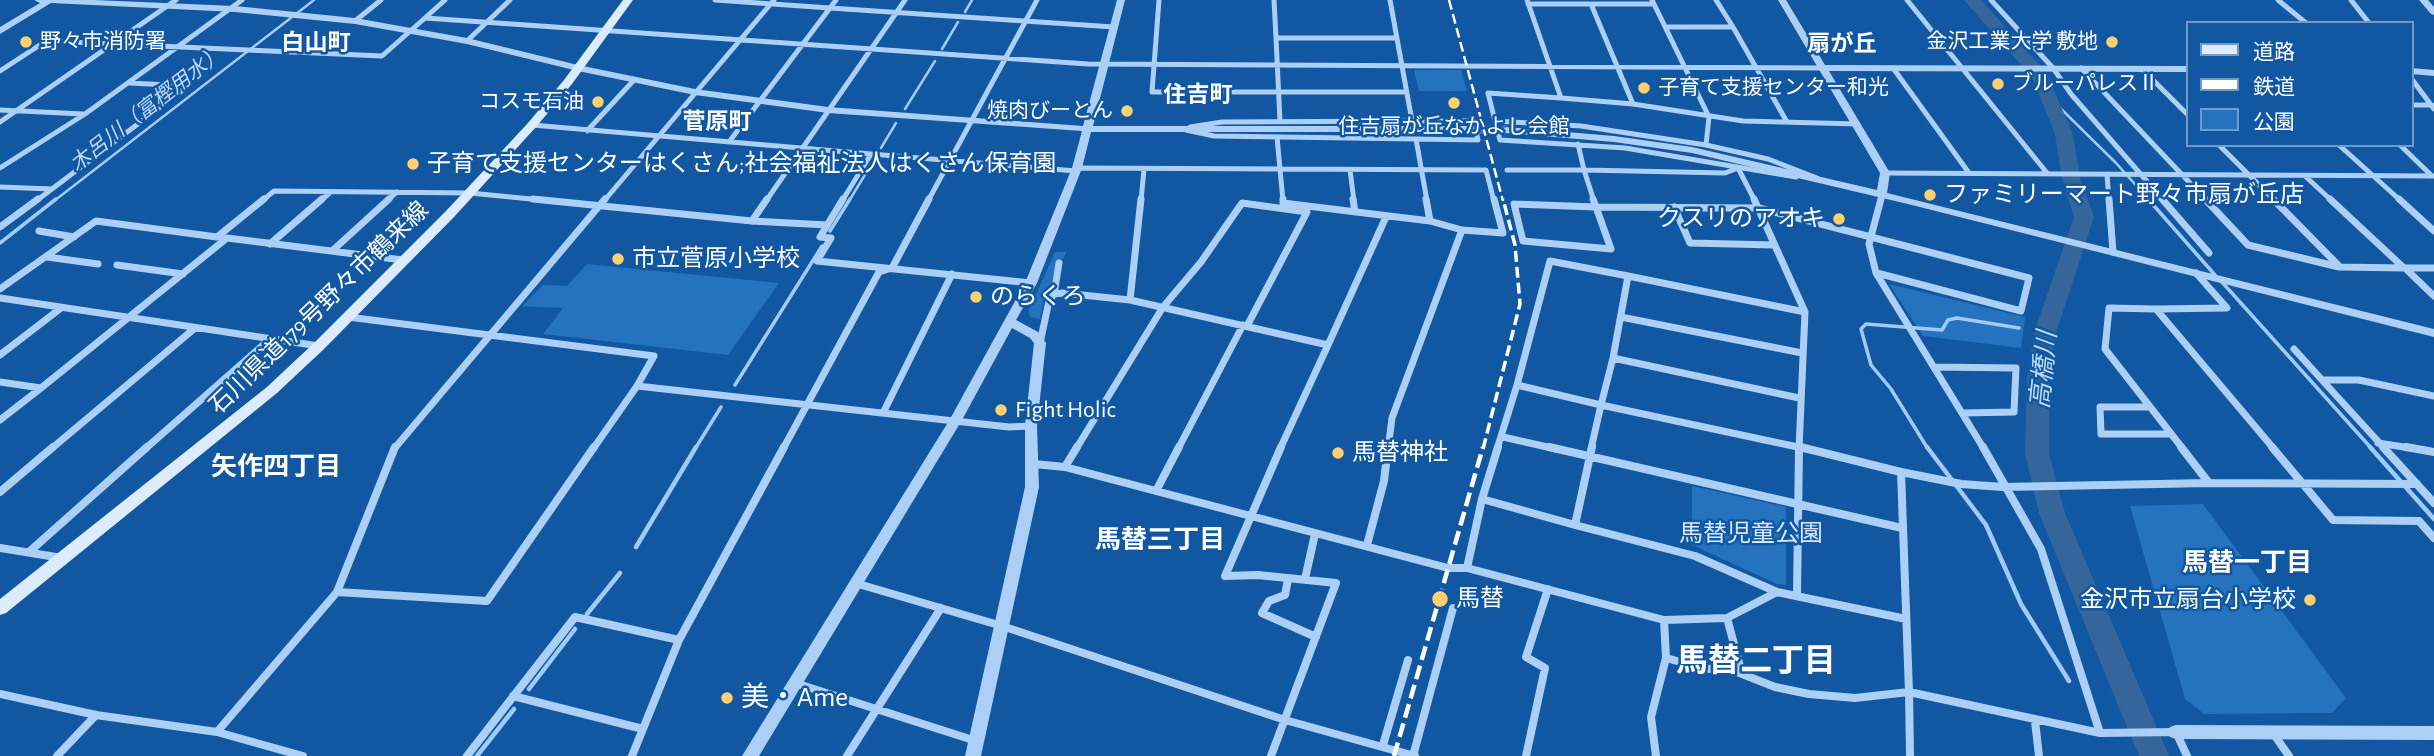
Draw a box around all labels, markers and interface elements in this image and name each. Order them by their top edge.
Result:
legend [2186,21,2413,147]
place label: 野々市消防署 [40,29,166,55]
district label: 白山町 [282,29,350,57]
place label: 金沢工業大学 敷地 [1927,29,2098,55]
district label: 扇が丘 [1808,30,1876,58]
marker: 野々市消防署 [18,34,34,50]
marker: 金沢工業大学 敷地 [2104,34,2120,50]
water label: 木呂川（富樫用水） [65,41,229,177]
text: 道路 [2253,42,2295,63]
place label: ブルーパレスⅡ [2012,71,2159,97]
place label: 子育て支援センター和光 [1658,75,1889,101]
marker: ブルーパレスⅡ [1990,76,2006,92]
text: 鉄道 [2253,77,2295,98]
marker: 子育て支援センター和光 [1636,80,1652,96]
district label: 住吉町 [1164,81,1232,109]
place label: コスモ石油 [479,89,584,115]
marker: コスモ石油 [590,94,606,110]
marker: 住吉扇が丘なかよし会館 [1446,95,1462,111]
place label: 焼肉びーとん [987,98,1113,124]
marker: 焼肉びーとん [1119,103,1135,119]
district label: 菅原町 [683,108,751,136]
text: 公園 [2253,112,2295,133]
place label: 住吉扇が丘なかよし会館 [1339,114,1569,140]
place label: 子育て支援センターはくさん;社会福祉法人はくさん保育園 [427,150,1056,178]
marker: 子育て支援センターはくさん;社会福祉法人はくさん保育園 [405,156,421,172]
place label: ファミリーマート野々市扇が丘店 [1944,181,2304,209]
marker: ファミリーマート野々市扇が丘店 [1922,187,1938,203]
street label: 石川県道179号野々市鶴来線 [203,196,435,420]
place label: クスリのアオキ [1657,205,1825,233]
marker: クスリのアオキ [1831,211,1847,227]
place label: 市立菅原小学校 [632,245,800,273]
marker: 市立菅原小学校 [610,251,626,267]
place label: のらくろ [990,283,1086,311]
marker: のらくろ [968,289,984,305]
water label: 高橋川 [2024,330,2064,410]
place label: Fight Holic [1015,396,1116,424]
marker: Fight Holic [993,402,1009,418]
place label: 馬替神社 [1352,439,1448,467]
marker: 馬替神社 [1330,445,1346,461]
district label: 矢作四丁目 [211,451,341,483]
park label: 馬替児童公園 [1679,520,1823,548]
district label: 馬替三丁目 [1095,524,1225,556]
district label: 馬替一丁目 [2182,547,2312,579]
place label: 馬替 [1456,585,1504,613]
place label: 金沢市立扇台小学校 [2080,586,2296,614]
marker: 馬替 [1430,589,1450,609]
marker: 金沢市立扇台小学校 [2302,592,2318,608]
district label: 馬替二丁目 [1676,642,1836,680]
place label: 美・Ame [741,681,848,715]
marker: 美・Ame [719,690,735,706]

